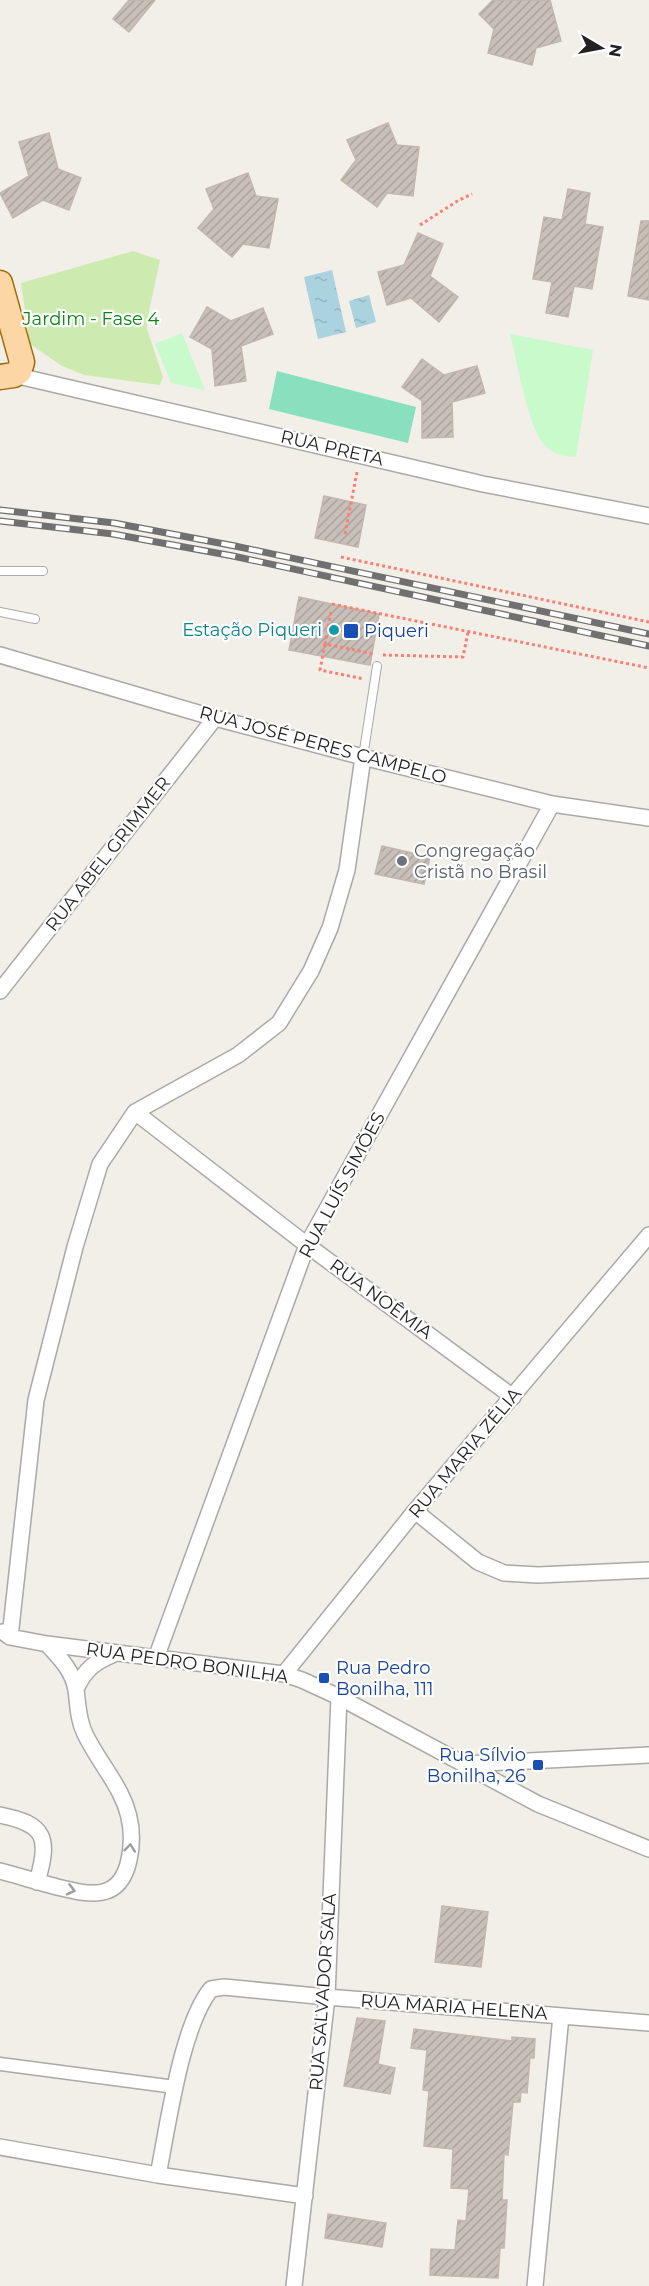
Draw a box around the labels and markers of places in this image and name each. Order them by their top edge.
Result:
place label: Estação Piqueri [182,619,322,641]
place label: Piqueri [364,620,429,642]
marker: Piqueri [342,622,360,640]
marker: Estação Piqueri [327,623,341,637]
place label: Congregação Cristã no Brasil [414,840,547,883]
marker: Congregação Cristã no Brasil [395,854,409,868]
place label: Rua Pedro Bonilha, 111 [336,1657,434,1700]
marker: Rua Pedro Bonilha, 111 [317,1671,331,1685]
place label: Rua Sílvio Bonilha, 26 [427,1744,526,1787]
marker: Rua Sílvio Bonilha, 26 [531,1758,545,1772]

